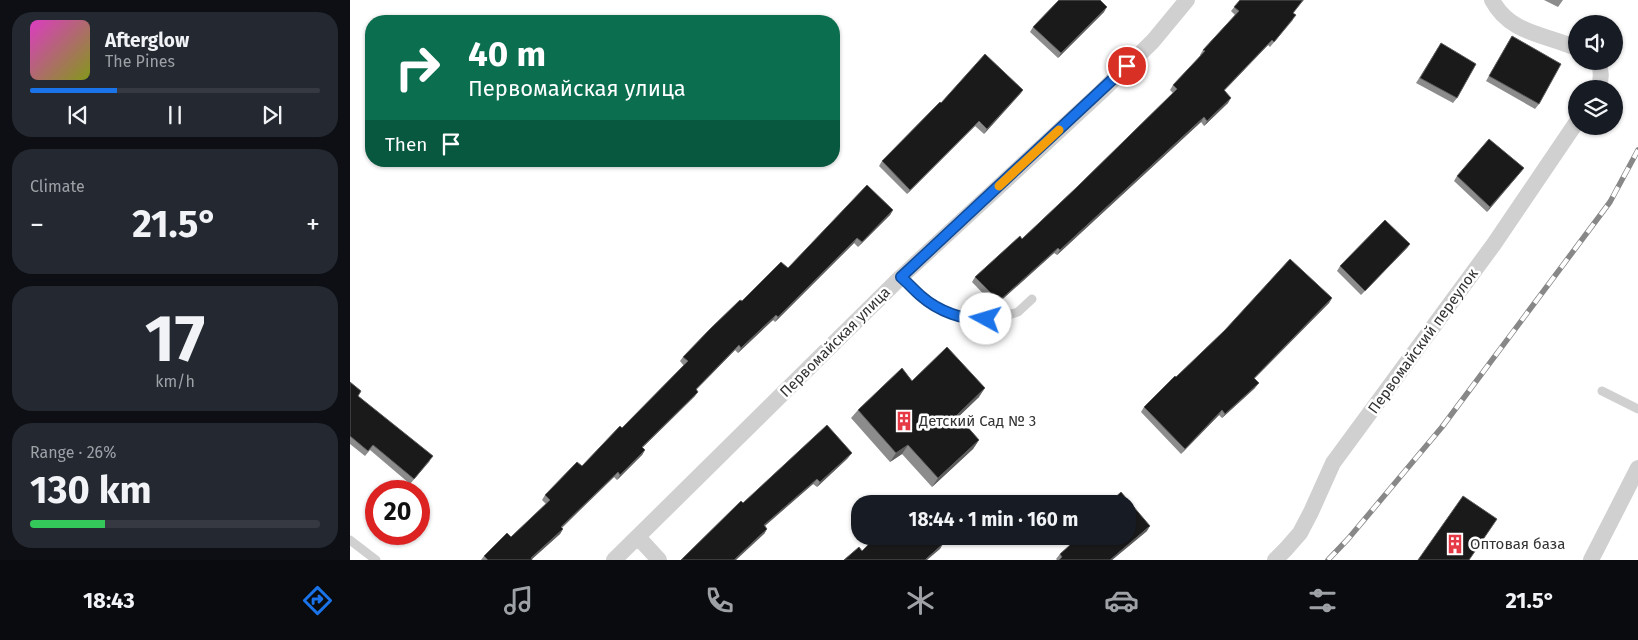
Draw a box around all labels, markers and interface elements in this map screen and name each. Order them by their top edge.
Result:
map controls [1568,15,1623,135]
button: sound [1568,15,1623,70]
text: Afterglow [105,29,189,52]
text: 40 m [468,33,546,75]
icon: right [385,35,450,100]
pin [1106,45,1148,87]
text: The Pines [105,52,175,71]
icon: arrive [1113,52,1141,80]
text: Первомайская улица [468,75,686,102]
button: layers [1568,80,1623,135]
icon: previous [64,101,92,129]
icon: pause [161,101,189,129]
icon: next [258,101,286,129]
icon: arrive [437,130,465,158]
text: Then [385,133,427,156]
text: Climate [30,177,85,196]
text: 21.5° [132,201,218,247]
text: − [30,208,44,241]
text: + [306,208,320,241]
street label: Первомайский переулок [1364,265,1482,417]
street label: Первомайская улица [776,283,894,401]
position arrow [959,292,1011,344]
text: 17 [145,300,205,378]
text: km/h [155,372,195,391]
building icon: Детский Сад № 3 [893,410,915,432]
place label: Детский Сад № 3 [918,412,1036,430]
text: Range · 26% [30,443,116,462]
text: 130 km [30,467,152,513]
speed limit sign: 20 [365,480,430,545]
text: 18:44 · 1 min · 160 m [909,508,1078,531]
building icon: Оптовая база [1444,533,1466,555]
place label: Оптовая база [1470,535,1565,553]
icon: directions [300,583,335,618]
icon: music [501,583,536,618]
icon: phone [702,583,737,618]
icon: climate [903,583,938,618]
icon: car [1104,583,1139,618]
icon: filters [1305,583,1340,618]
text: 18:43 [83,587,135,614]
text: 21.5° [1505,587,1555,614]

